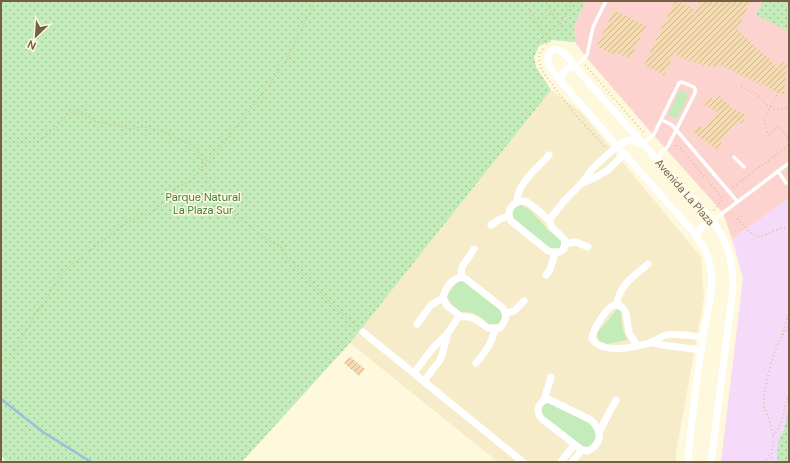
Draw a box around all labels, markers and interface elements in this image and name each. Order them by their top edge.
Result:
north arrow [16,16,56,56]
text: N [25,37,38,53]
street label: Avenida La Plaza [652,156,718,228]
park label: Parque Natural La Plaza Sur [166,190,240,217]

